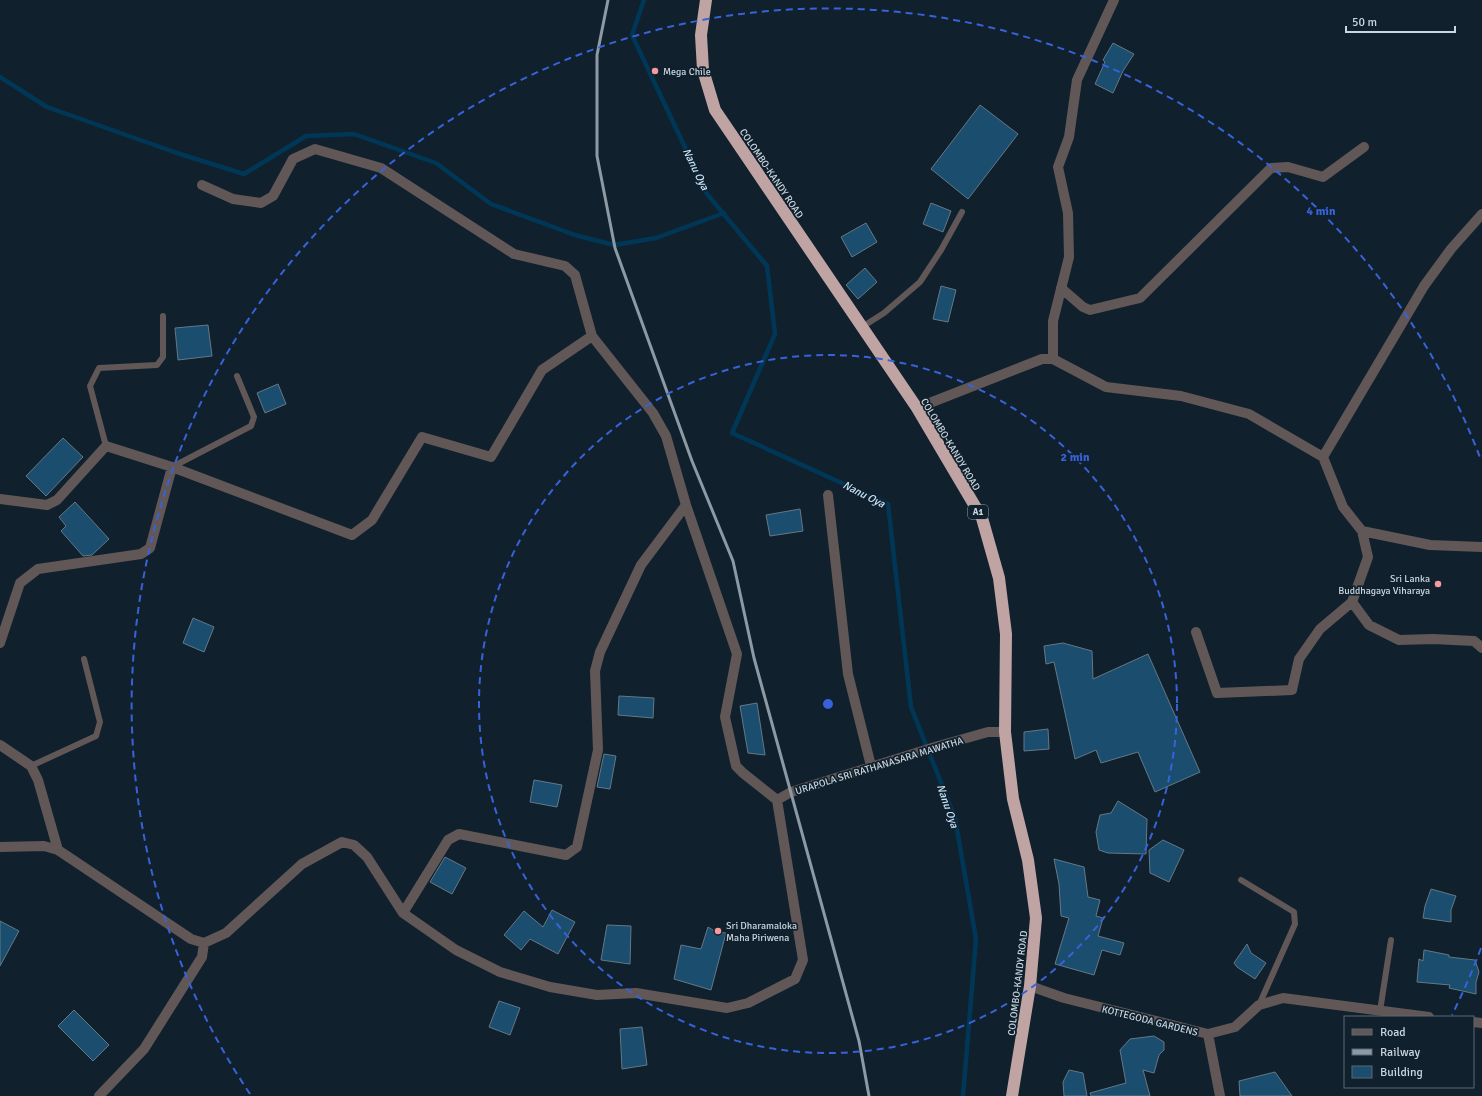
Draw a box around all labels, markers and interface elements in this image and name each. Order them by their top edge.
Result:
scale bar [1346,8,1455,34]
text: 50 m [1352,15,1377,30]
marker: Mega Chile [650,66,660,76]
place label: Mega Chile [663,66,711,78]
street label: COLOMBO-KANDY ROAD [737,126,806,221]
water label: Nanu Oya [680,146,712,193]
text: 4 min [1307,204,1336,219]
street label: COLOMBO-KANDY ROAD [918,396,982,493]
text: 2 min [1061,450,1090,465]
water label: Nanu Oya [841,478,887,511]
road number: A1 [968,505,988,519]
place label: Sri Lanka Buddhagaya Viharaya [1338,573,1430,597]
marker: Sri Lanka Buddhagaya Viharaya [1433,579,1443,589]
centre of rings [821,697,835,711]
street label: URAPOLA SRI RATHANASARA MAWATHA [794,735,965,797]
water label: Nanu Oya [934,783,961,830]
place label: Sri Dharamaloka Maha Piriwena [726,920,797,944]
marker: Sri Dharamaloka Maha Piriwena [713,926,723,936]
street label: COLOMBO-KANDY ROAD [1006,930,1030,1036]
street label: KOTTEGODA GARDENS [1100,1003,1199,1039]
legend [1344,1016,1474,1088]
text: Road [1380,1025,1406,1040]
text: Railway [1380,1045,1420,1060]
text: Building [1380,1065,1423,1080]

